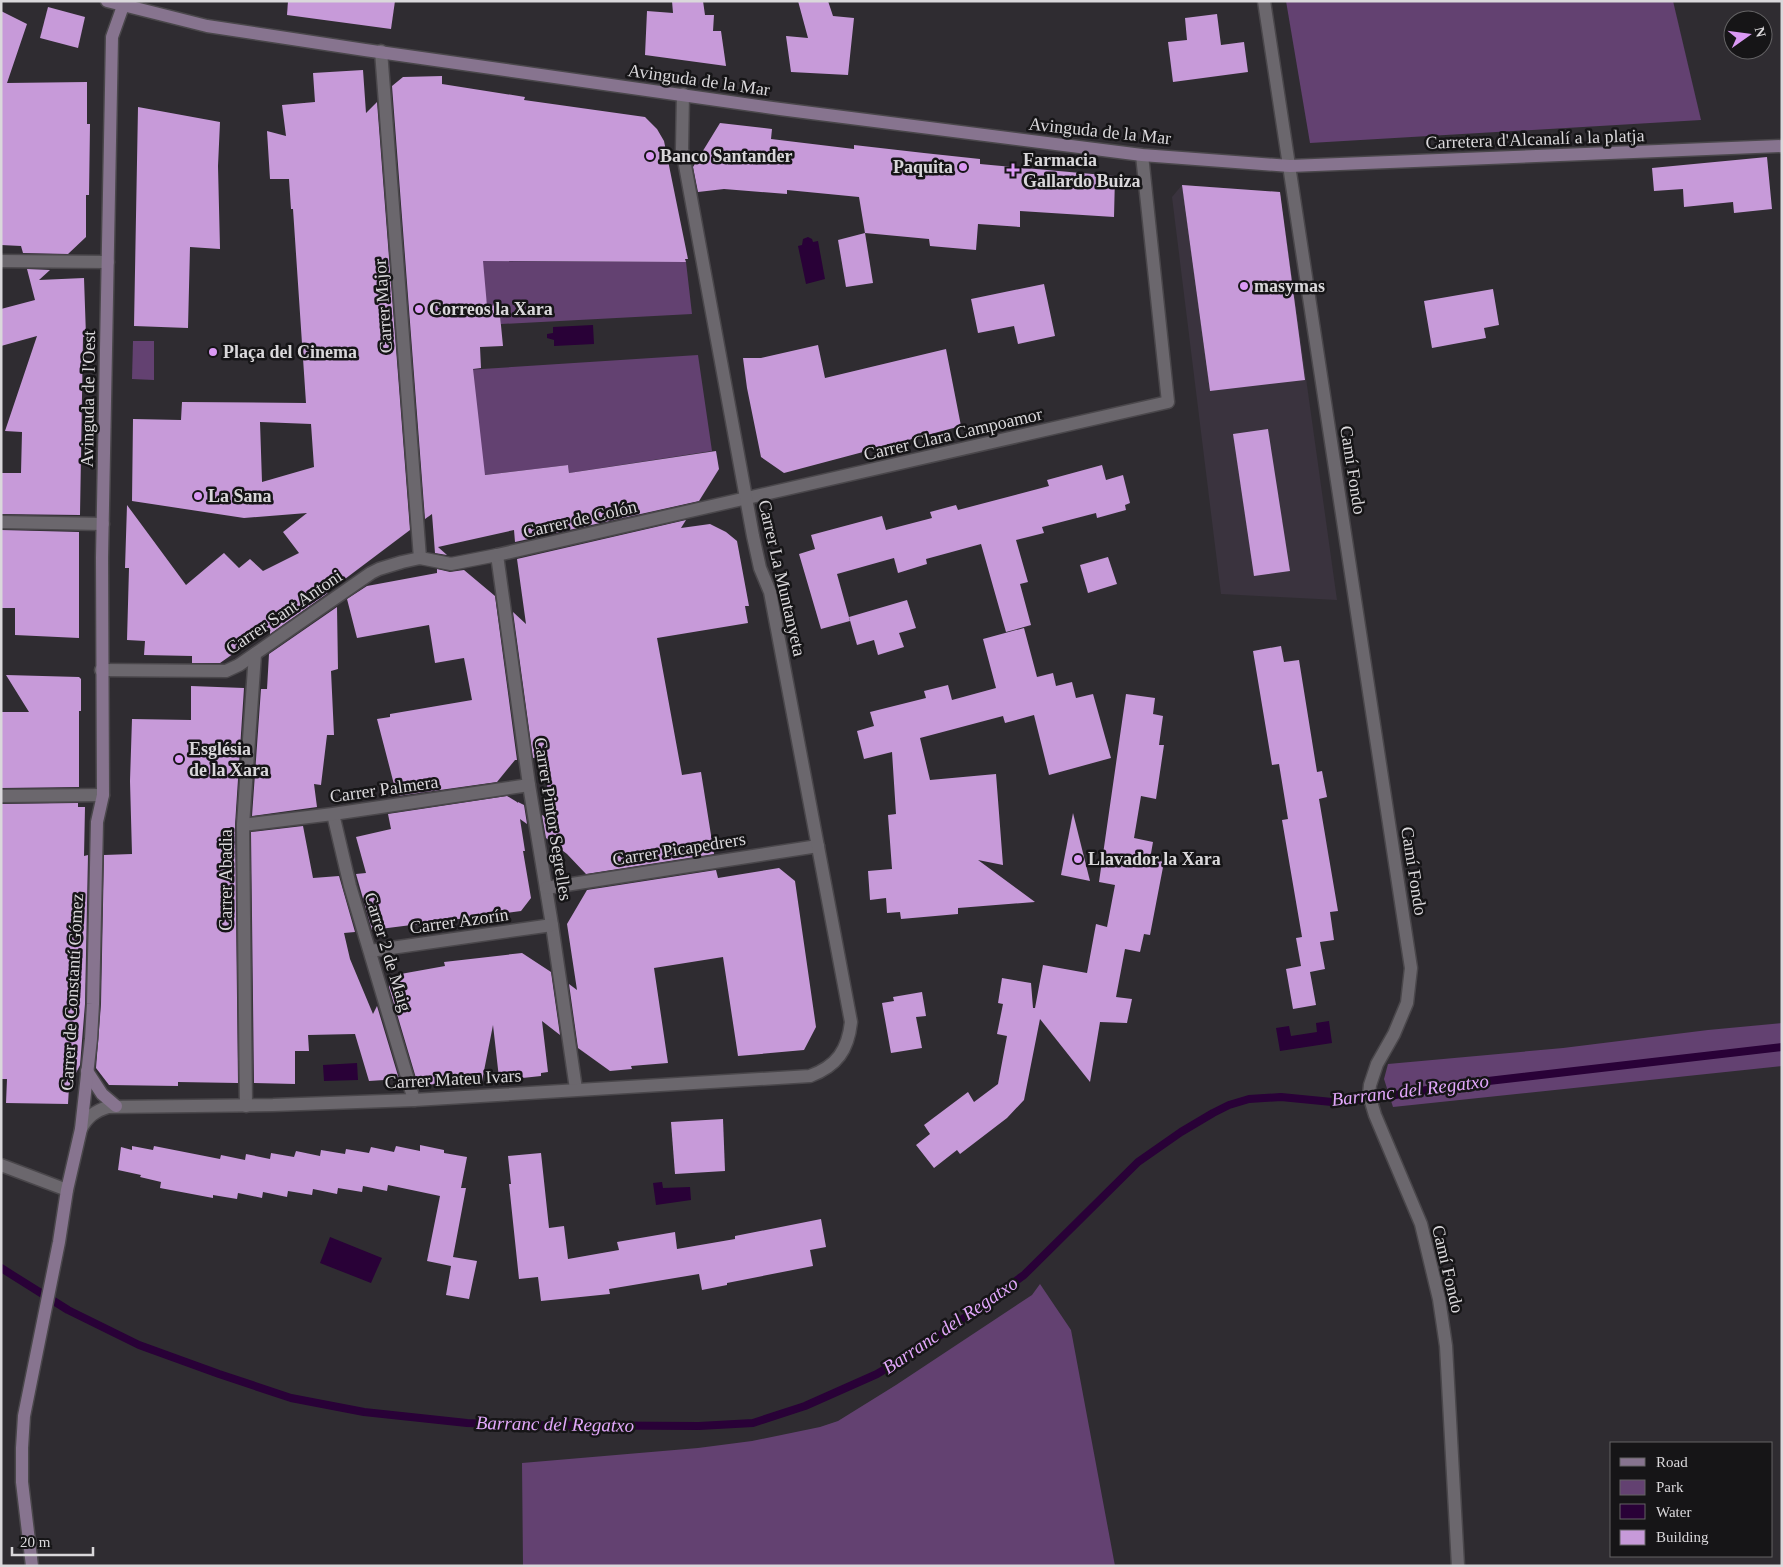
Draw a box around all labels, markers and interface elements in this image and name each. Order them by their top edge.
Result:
north arrow [1723,10,1773,60]
text: N [1752,25,1769,39]
street label: Avinguda de la Mar [627,60,771,100]
street label: Avinguda de la Mar [1028,114,1172,148]
street label: Carretera d'Alcanalí a la platja [1425,125,1645,153]
place label: Banco Santander [660,146,793,166]
marker: Banco Santander [644,150,656,162]
place label: Farmacia Gallardo Buiza [1023,150,1141,191]
place label: Paquita [893,157,953,177]
marker: Paquita [957,161,969,173]
marker: Farmacia Gallardo Buiza [1007,164,1019,176]
street label: Carrer Major [370,258,396,354]
place label: masymas [1254,276,1325,296]
marker: masymas [1238,280,1250,292]
place label: Correos la Xara [429,299,553,319]
marker: Correos la Xara [413,303,425,315]
street label: Avinguda de l'Oest [77,330,99,468]
place label: Plaça del Cinema [223,342,357,362]
marker: Plaça del Cinema [207,346,219,358]
street label: Carrer Clara Campoamor [862,404,1044,464]
street label: Camí Fondo [1336,424,1370,516]
place label: La Sana [208,486,272,506]
marker: La Sana [192,490,204,502]
street label: Carrer de Colón [521,496,639,542]
street label: Carrer La Muntanyeta [754,498,810,658]
street label: Carrer Sant Antoni [222,566,346,658]
street label: Carrer Pintor Segrelles [530,736,576,902]
place label: Església de la Xara [189,739,269,780]
marker: Església de la Xara [173,753,185,765]
street label: Carrer Palmera [328,771,440,807]
street label: Camí Fondo [1397,825,1431,917]
street label: Carrer Abadia [216,829,236,931]
street label: Carrer Picapedrers [611,829,747,869]
place label: Llavador la Xara [1088,849,1221,869]
marker: Llavador la Xara [1072,853,1084,865]
street label: Carrer 2 de Maig [360,890,416,1014]
street label: Carrer de Constantí Gómez [57,893,87,1091]
street label: Carrer Azorín [408,904,510,938]
street label: Carrer Mateu Ivars [384,1065,522,1093]
water label: Barranc del Regatxo [1330,1070,1490,1110]
street label: Camí Fondo [1428,1223,1468,1315]
water label: Barranc del Regatxo [879,1272,1021,1378]
water label: Barranc del Regatxo [476,1412,634,1436]
legend [1610,1442,1773,1557]
text: Road [1656,1454,1688,1470]
text: Park [1656,1479,1684,1495]
text: Water [1656,1504,1691,1520]
scale bar [12,1524,94,1556]
text: Building [1656,1529,1709,1545]
text: 20 m [20,1534,51,1550]

